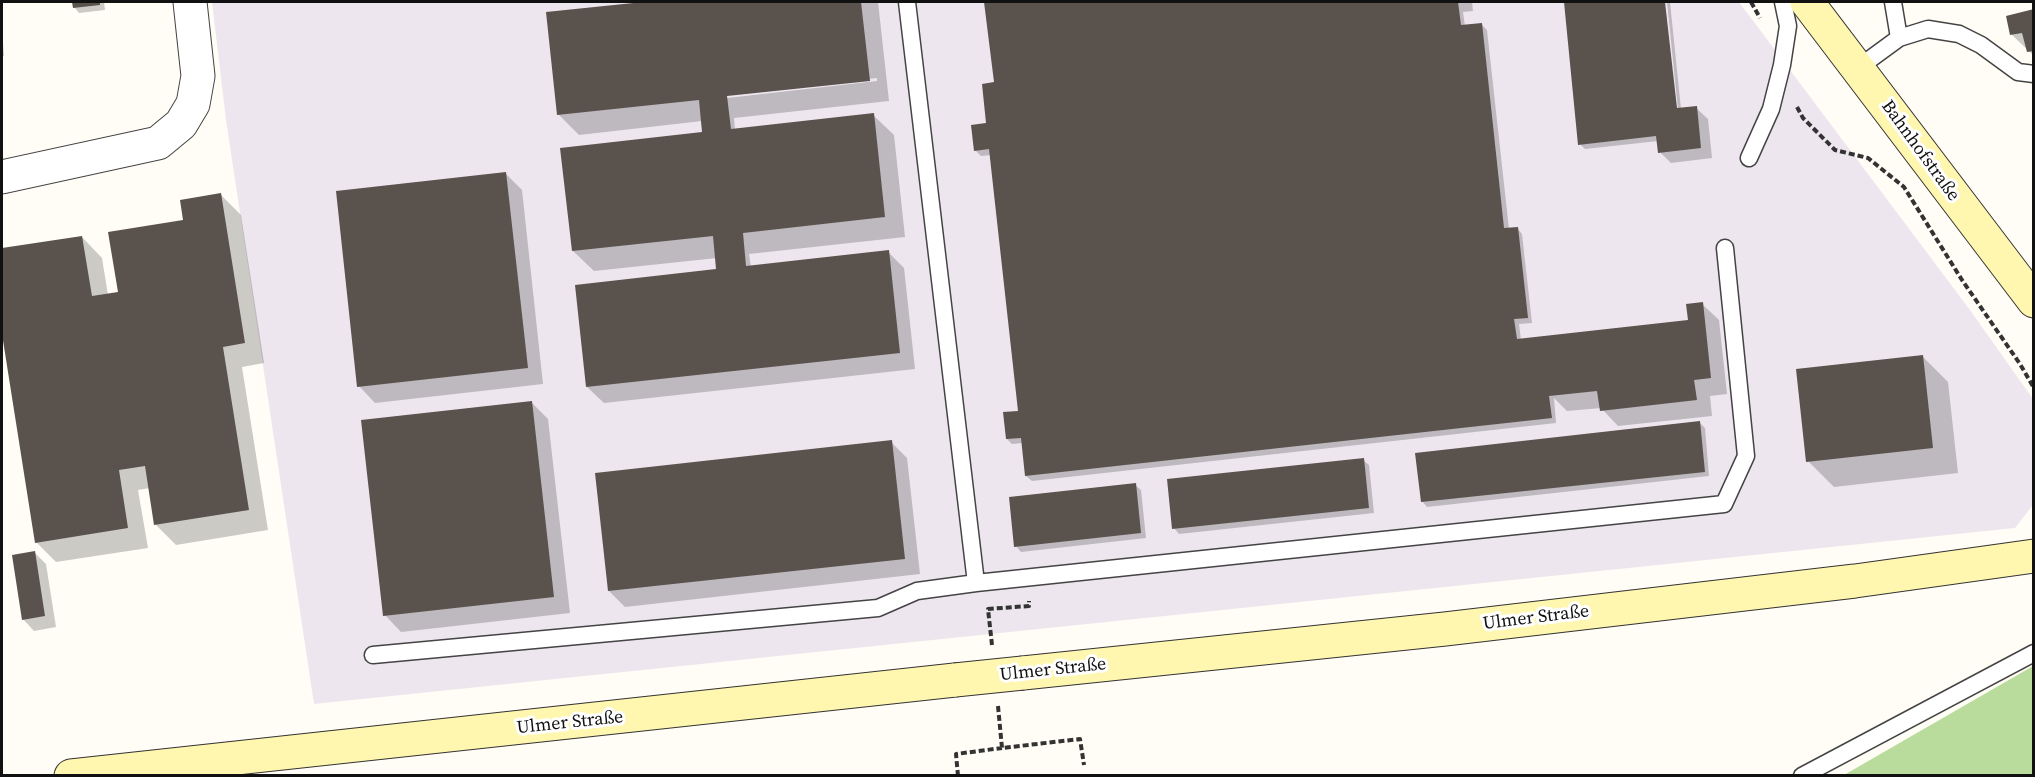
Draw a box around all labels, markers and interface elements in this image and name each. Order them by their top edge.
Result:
street label: Bahnhofstraße [1876,96,1964,206]
street label: Ulmer Straße [1482,601,1590,635]
street label: Ulmer Straße [999,654,1107,686]
street label: Ulmer Straße [516,707,624,739]

